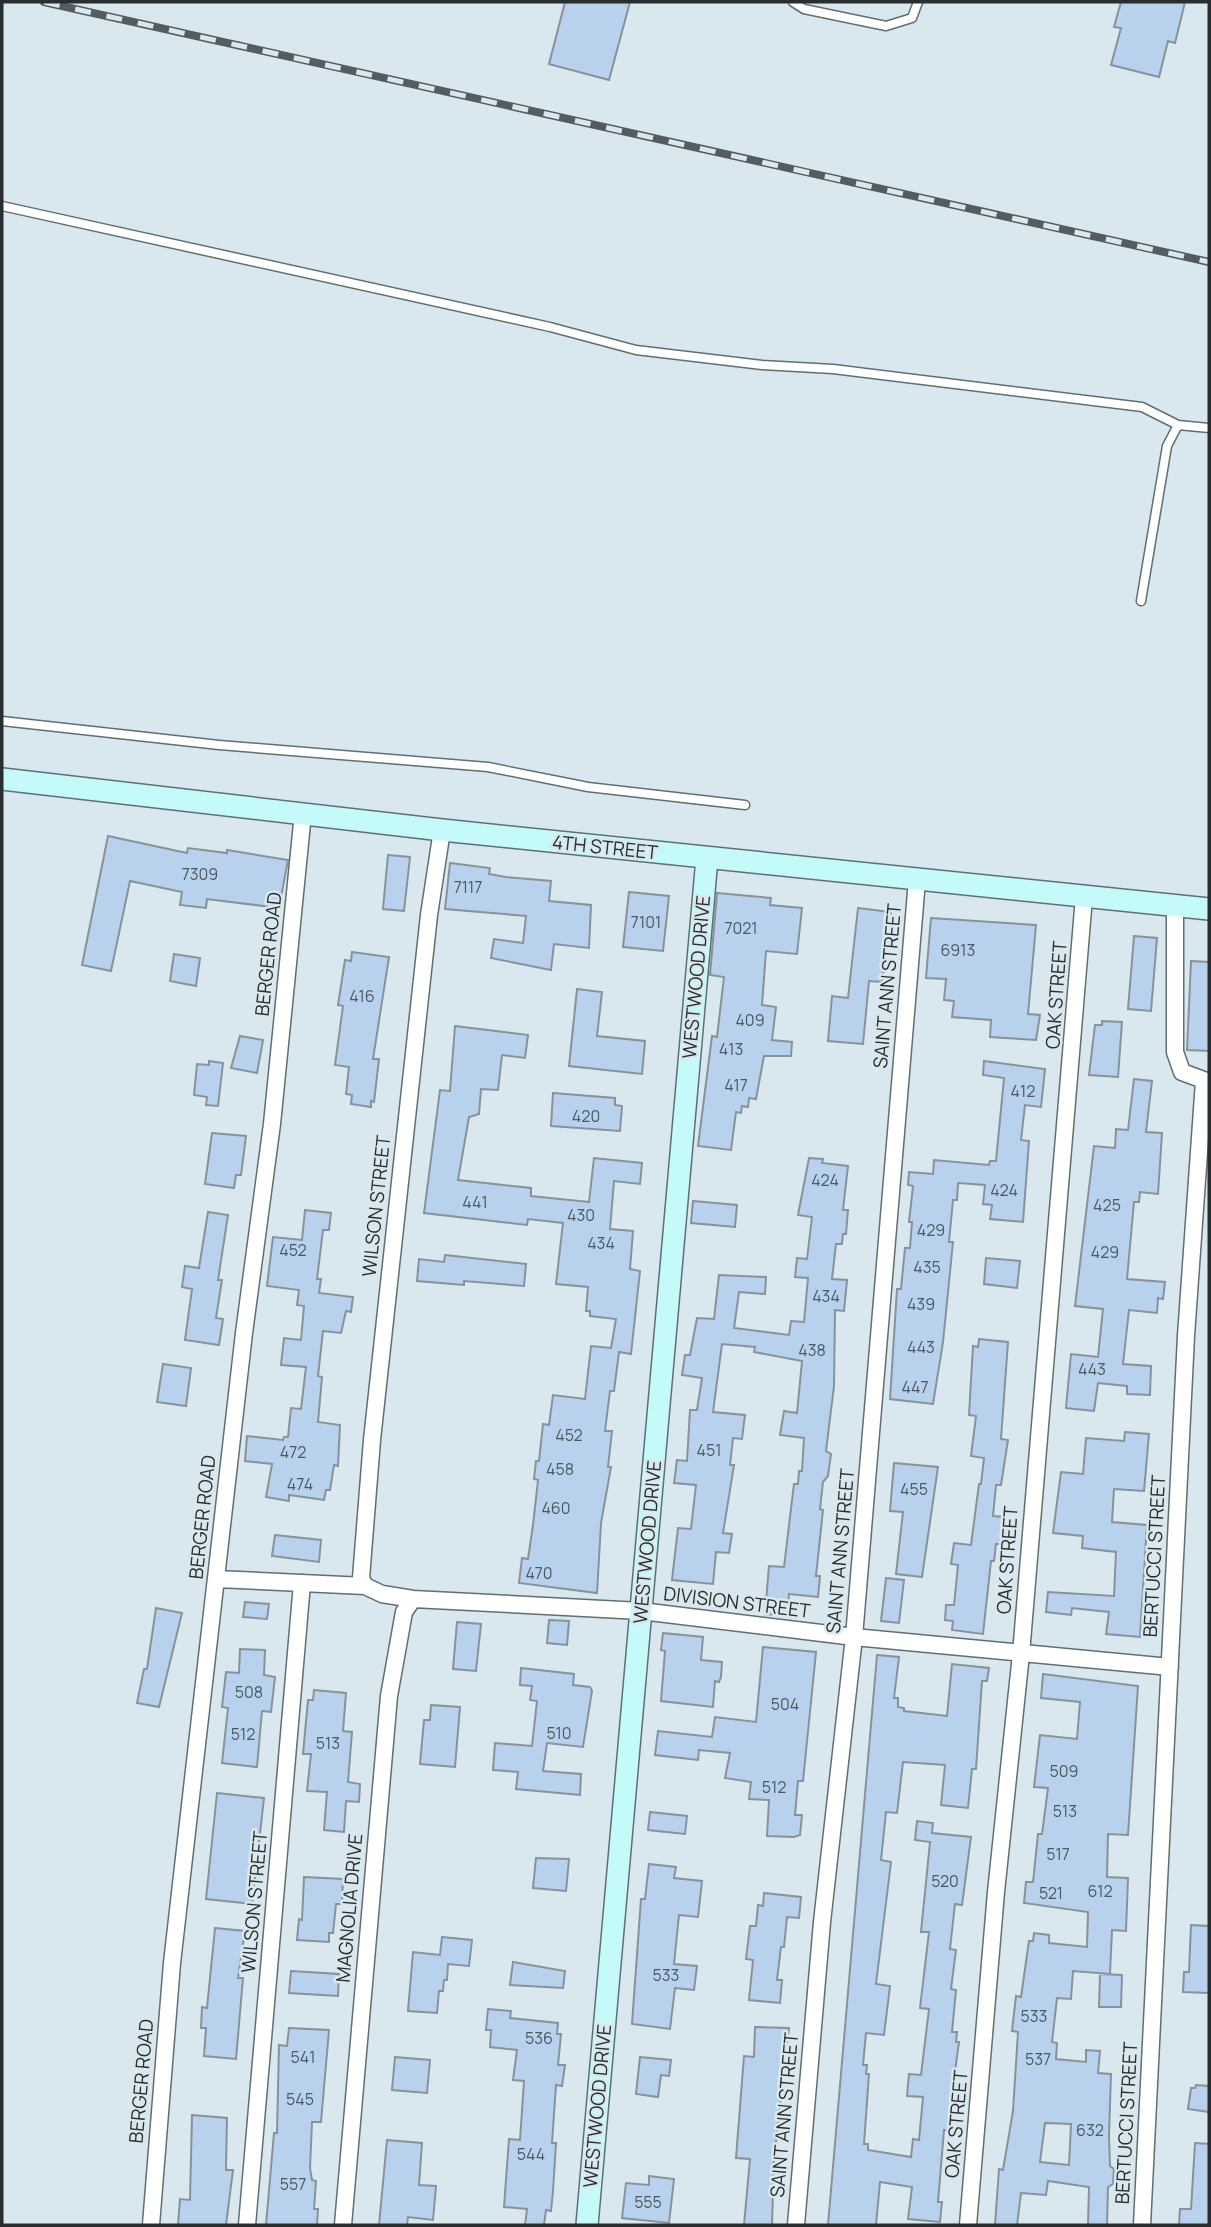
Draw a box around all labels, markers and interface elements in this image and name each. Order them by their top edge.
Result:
street label: 4TH STREET [551,829,660,866]
house number: 7309 [182,863,218,885]
house number: 7117 [454,876,482,898]
street label: BERGER ROAD [249,891,287,1017]
street label: WESTWOOD DRIVE [676,894,716,1060]
street label: SAINT ANN STREET [867,902,907,1070]
house number: 7101 [631,911,661,933]
house number: 7021 [724,917,758,939]
house number: 6913 [941,939,975,961]
street label: OAK STREET [1039,940,1073,1050]
house number: 416 [349,985,375,1007]
house number: 409 [735,1009,765,1031]
house number: 413 [719,1038,743,1060]
house number: 417 [724,1074,748,1096]
house number: 412 [1011,1080,1035,1102]
house number: 420 [572,1105,600,1127]
street label: WILSON STREET [356,1133,396,1278]
house number: 424 [811,1169,839,1191]
house number: 424 [990,1179,1018,1201]
house number: 441 [462,1191,488,1213]
house number: 425 [1093,1194,1121,1216]
house number: 430 [567,1204,595,1226]
house number: 429 [917,1219,945,1241]
house number: 434 [587,1232,615,1254]
house number: 452 [279,1239,307,1261]
house number: 429 [1091,1241,1119,1263]
house number: 435 [913,1256,941,1278]
house number: 434 [812,1285,840,1307]
house number: 439 [907,1293,935,1315]
house number: 443 [907,1336,935,1358]
house number: 438 [798,1339,826,1361]
house number: 443 [1078,1358,1106,1380]
house number: 447 [901,1376,929,1398]
house number: 452 [555,1424,583,1446]
house number: 451 [697,1439,721,1461]
house number: 472 [280,1441,306,1463]
street label: BERGER ROAD [183,1454,221,1580]
house number: 458 [546,1458,574,1480]
street label: WESTWOOD DRIVE [627,1459,667,1625]
street label: SAINT ANN STREET [820,1467,860,1635]
house number: 474 [287,1473,313,1495]
street label: BERTUCCI STREET [1137,1473,1171,1638]
house number: 455 [900,1478,928,1500]
house number: 460 [541,1497,571,1519]
street label: OAK STREET [990,1505,1024,1615]
house number: 470 [525,1562,553,1584]
street label: DIVISION STREET [662,1580,813,1624]
house number: 508 [235,1681,263,1703]
house number: 504 [771,1693,799,1715]
house number: 510 [546,1722,572,1744]
house number: 512 [231,1723,255,1745]
house number: 513 [316,1732,340,1754]
house number: 509 [1050,1760,1078,1782]
house number: 512 [762,1776,786,1798]
house number: 513 [1053,1800,1077,1822]
street label: WILSON STREET [235,1829,273,1974]
street label: MAGNOLIA DRIVE [330,1833,368,1983]
house number: 517 [1046,1843,1070,1865]
house number: 520 [931,1870,959,1892]
house number: 612 [1087,1880,1113,1902]
house number: 521 [1039,1882,1063,1904]
house number: 533 [653,1964,679,1986]
house number: 533 [1021,2005,1047,2027]
street label: BERGER ROAD [123,2018,159,2144]
street label: WESTWOOD DRIVE [577,2023,617,2189]
house number: 536 [525,2027,553,2049]
street label: SAINT ANN STREET [764,2031,804,2199]
street label: BERTUCCI STREET [1109,2040,1143,2205]
house number: 541 [291,2046,315,2068]
house number: 537 [1025,2048,1051,2070]
street label: OAK STREET [938,2068,974,2179]
house number: 545 [286,2088,314,2110]
house number: 632 [1076,2119,1104,2141]
house number: 544 [517,2143,545,2165]
house number: 557 [280,2173,306,2195]
house number: 555 [634,2191,662,2213]

